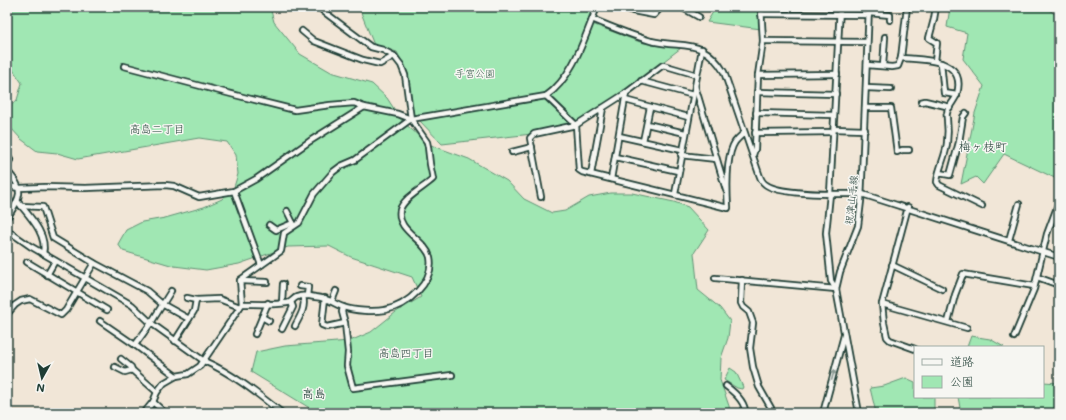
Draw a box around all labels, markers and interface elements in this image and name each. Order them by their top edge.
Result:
park label: 手宮公園 [455,66,495,80]
district label: 高島二丁目 [130,121,185,136]
district label: 梅ヶ枝町 [959,138,1007,154]
street label: 祝津山手線 [841,174,861,226]
district label: 高島四丁目 [379,345,434,360]
legend [914,346,1044,398]
text: 道路 [950,353,974,369]
north arrow [22,358,62,398]
one-way arrow [831,369,837,382]
text: 公園 [950,373,974,389]
text: N [35,380,46,396]
district label: 高島 [302,385,326,401]

